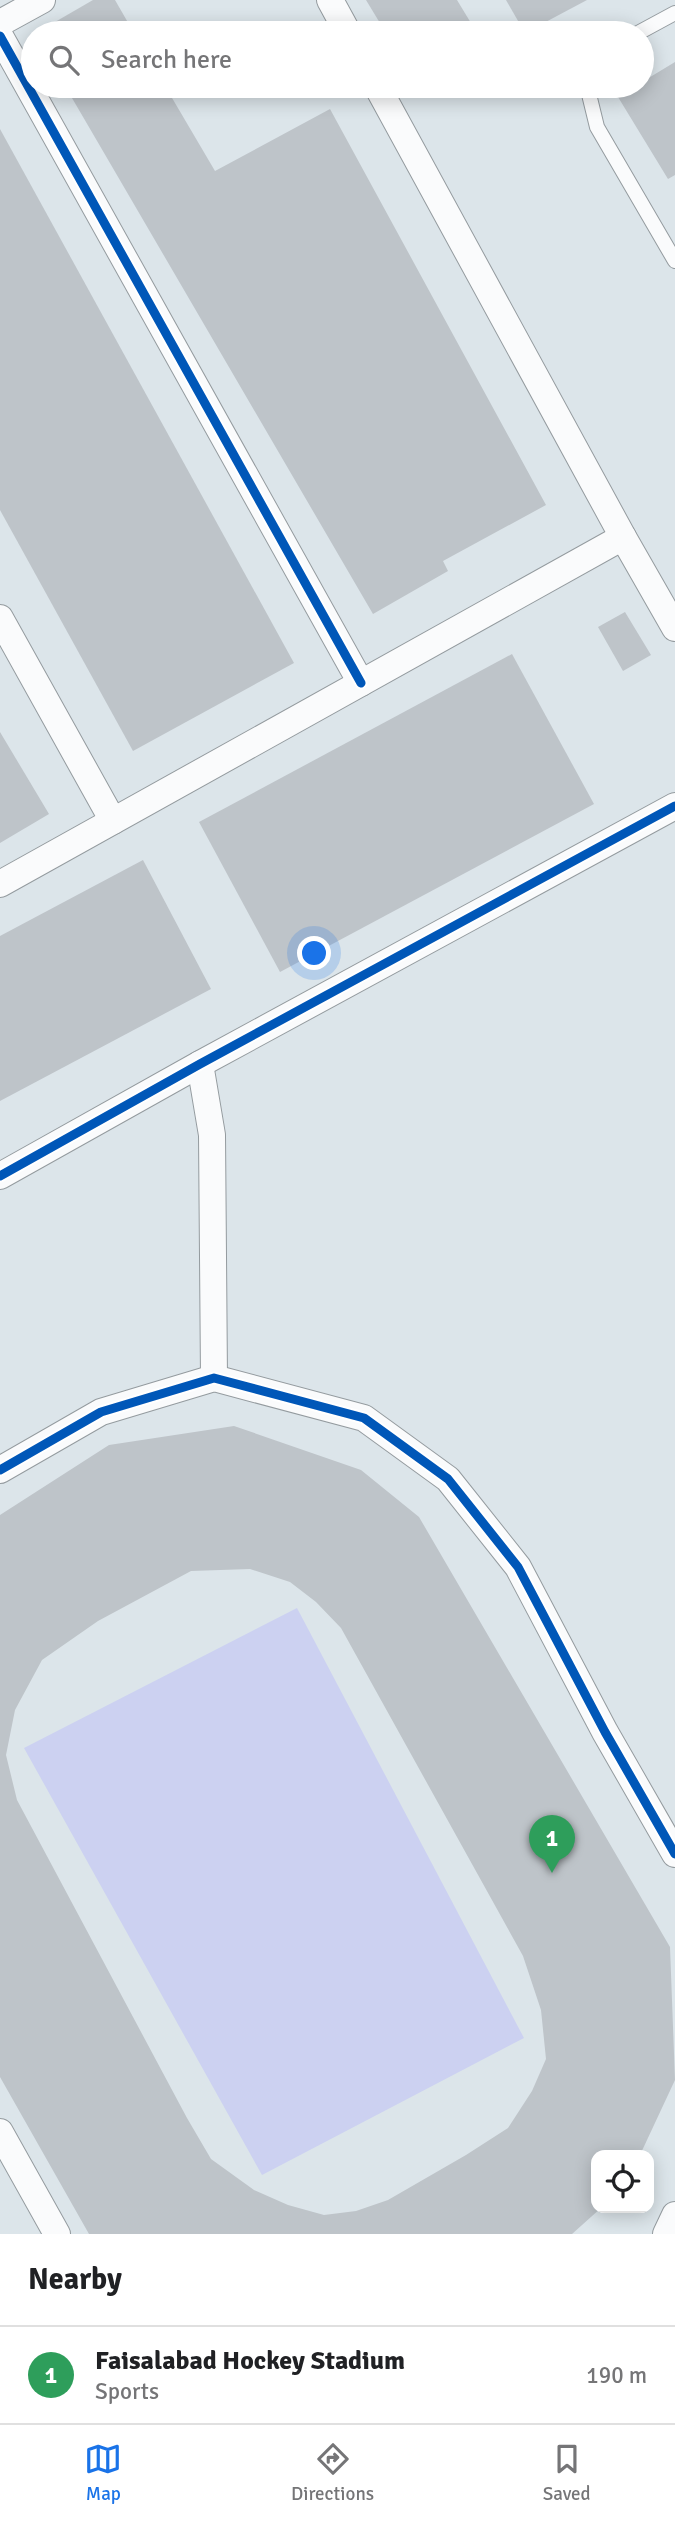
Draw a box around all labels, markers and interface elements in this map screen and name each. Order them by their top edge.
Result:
search box [21,21,654,98]
icon: search [45,41,83,79]
text: Search here [101,44,232,76]
your location [297,936,331,970]
pin: 1 [529,1815,575,1873]
map controls [591,2150,654,2213]
button: locate [591,2150,654,2213]
text: Nearby [28,2261,122,2298]
text: Faisalabad Hockey Stadium [95,2345,405,2377]
text: 1 [45,2361,57,2390]
text: 190 m [586,2361,647,2390]
text: Sports [95,2377,159,2406]
tab: Map [84,2440,122,2506]
tab: Directions [291,2440,374,2506]
tab: Saved [543,2440,591,2506]

